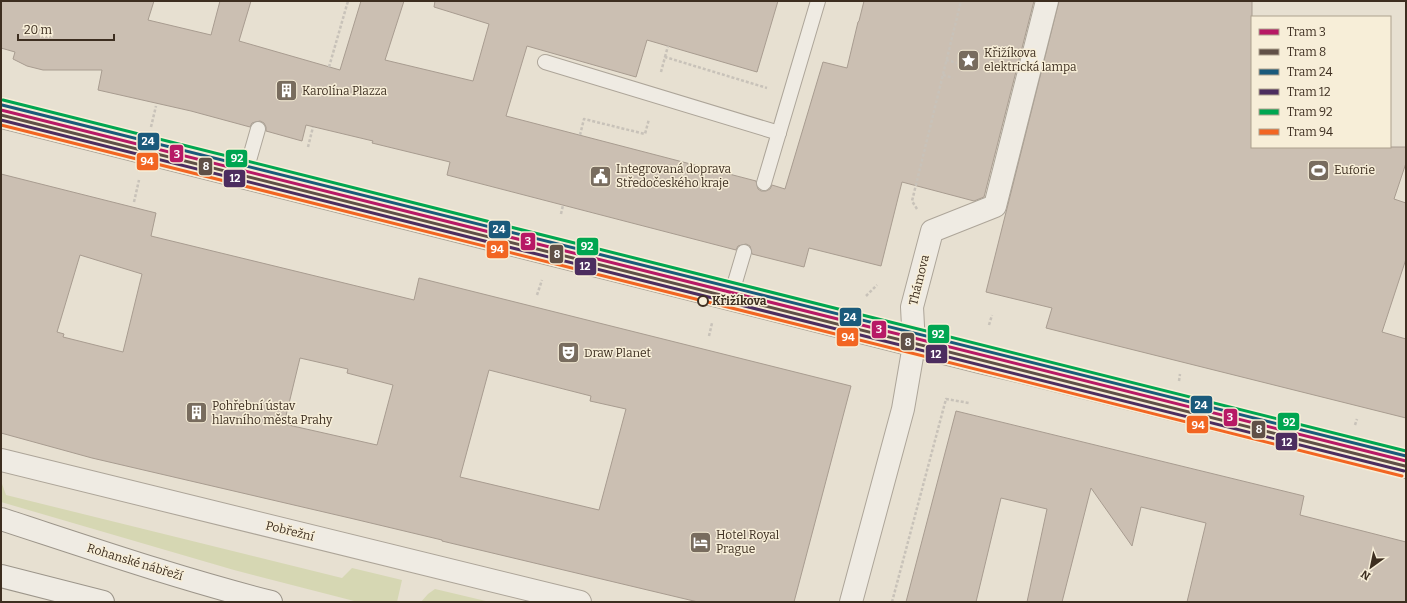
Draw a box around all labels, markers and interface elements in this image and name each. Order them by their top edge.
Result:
scale bar [18,16,114,42]
legend [1251,16,1391,148]
text: 20 m [24,23,53,37]
text: Tram 3 [1287,25,1326,39]
text: Tram 8 [1287,45,1326,59]
place label: Křižíkova elektrická lampa [984,46,1077,74]
place icon: Křižíkova elektrická lampa [956,47,982,73]
text: Tram 24 [1287,65,1333,79]
building icon: Karolína Plazza [273,78,299,104]
place label: Karolína Plazza [302,84,387,98]
text: Tram 12 [1287,85,1330,99]
text: Tram 92 [1287,105,1333,119]
text: Tram 94 [1287,125,1333,139]
line badge: 24 [137,132,160,151]
text: 24 [142,135,155,148]
line badge: 3 [169,144,184,163]
text: 3 [174,148,180,161]
line badge: 92 [225,149,248,168]
line badge: 94 [136,152,159,171]
text: 92 [231,152,243,165]
text: 94 [140,155,154,168]
line badge: 8 [198,157,213,176]
sports icon: Euforie [1305,157,1331,183]
text: 8 [203,160,210,173]
place label: Integrovaná doprava Středočeského kraje [616,162,731,190]
public building icon: Integrovaná doprava Středočeského kraje [587,163,613,189]
place label: Euforie [1334,163,1375,177]
line badge: 12 [223,169,246,188]
text: 12 [230,172,240,185]
line badge: 24 [488,220,511,239]
text: 24 [493,223,506,236]
line badge: 3 [520,232,536,251]
text: 3 [525,235,531,248]
line badge: 92 [576,237,599,256]
line badge: 94 [486,240,509,259]
text: 92 [581,240,593,253]
text: 94 [490,243,504,256]
line badge: 8 [549,244,564,264]
text: 8 [554,248,561,261]
street label: Thámova [906,253,932,307]
line badge: 12 [574,257,597,276]
text: 12 [580,260,590,273]
place label: Křižíkova [712,294,767,308]
marker: Křižíkova [697,295,709,307]
line badge: 24 [839,307,862,327]
text: 24 [844,311,857,324]
line badge: 3 [871,320,887,339]
text: 3 [876,323,882,336]
line badge: 92 [927,324,950,344]
line badge: 94 [836,327,859,347]
text: 92 [932,328,944,341]
text: 94 [841,331,855,344]
line badge: 8 [900,332,915,351]
text: 8 [905,336,912,349]
theatre icon: Draw Planet [555,340,581,366]
line badge: 12 [925,344,948,364]
place label: Draw Planet [584,346,652,360]
text: 12 [931,348,941,361]
line badge: 24 [1190,395,1213,414]
place label: Pohřební ústav hlavního města Prahy [212,399,333,427]
text: 24 [1195,399,1208,412]
building icon: Pohřební ústav hlavního města Prahy [183,400,209,426]
line badge: 3 [1223,408,1238,427]
text: 3 [1227,411,1233,424]
line badge: 92 [1277,412,1300,431]
line badge: 94 [1186,415,1209,434]
text: 92 [1283,416,1295,429]
text: 94 [1191,419,1205,432]
line badge: 8 [1251,420,1266,439]
text: 8 [1256,423,1263,436]
line badge: 12 [1275,432,1298,451]
text: 12 [1282,436,1292,449]
street label: Pobřežní [264,518,316,544]
place label: Hotel Royal Prague [716,528,780,556]
hotel icon: Hotel Royal Prague [687,529,713,555]
street label: Rohanské nábřeží [85,541,185,583]
north arrow [1351,547,1391,587]
text: N [1358,567,1373,583]

